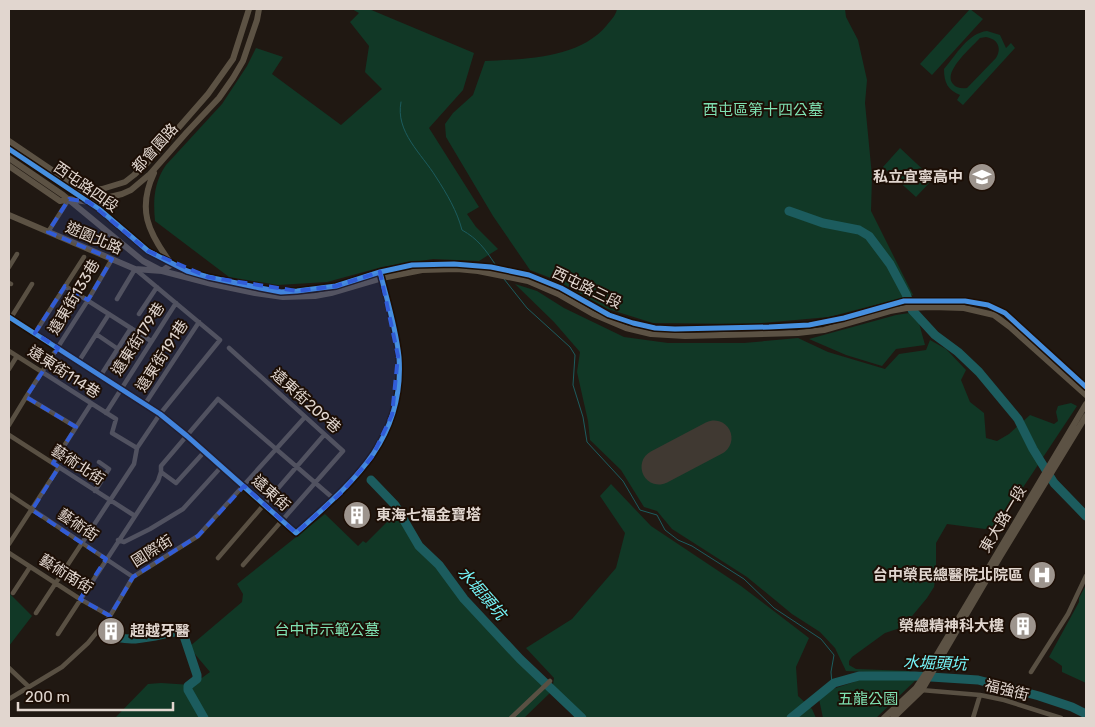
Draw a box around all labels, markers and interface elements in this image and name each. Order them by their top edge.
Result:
park label: 西屯區第十四公墓 [703,101,823,119]
street label: 都會園路 [128,120,182,176]
street label: 西屯路四段 [50,158,122,216]
school or university icon: 私立宜寧高中 [967,162,997,192]
place label: 私立宜寧高中 [873,168,963,186]
street label: 遊園北路 [63,218,125,258]
street label: 遠東街133巷 [45,256,103,338]
street label: 西屯路三段 [549,263,625,313]
street label: 遠東街179巷 [108,299,168,379]
street label: 遠東街191巷 [132,317,192,395]
street label: 遠東街114巷 [25,342,103,402]
street label: 遠東街209巷 [268,365,344,437]
street label: 藝術北街 [48,441,108,489]
street label: 遠東街 [248,471,294,515]
street label: 東大路一段 [976,482,1030,556]
building icon: 東海七福金寶塔 [342,500,372,530]
street label: 藝術街 [54,505,102,545]
place label: 東海七福金寶塔 [376,506,481,524]
street label: 國際街 [128,531,176,571]
street label: 藝術南街 [36,550,96,598]
hospital icon: 台中榮民總醫院北院區 [1027,560,1057,590]
water label: 水堀頭坑 [454,563,511,625]
place label: 台中榮民總醫院北院區 [873,566,1023,584]
building icon: 榮總精神科大樓 [1008,611,1038,641]
building icon: 超越牙醫 [96,616,126,646]
place label: 榮總精神科大樓 [899,617,1004,635]
park label: 台中市示範公墓 [274,621,380,639]
place label: 超越牙醫 [130,622,190,640]
water label: 水堀頭坑 [903,652,969,674]
street label: 福強街 [983,676,1031,704]
scale bar [18,680,172,712]
text: 200 m [25,688,70,706]
park label: 五龍公園 [838,690,898,708]

